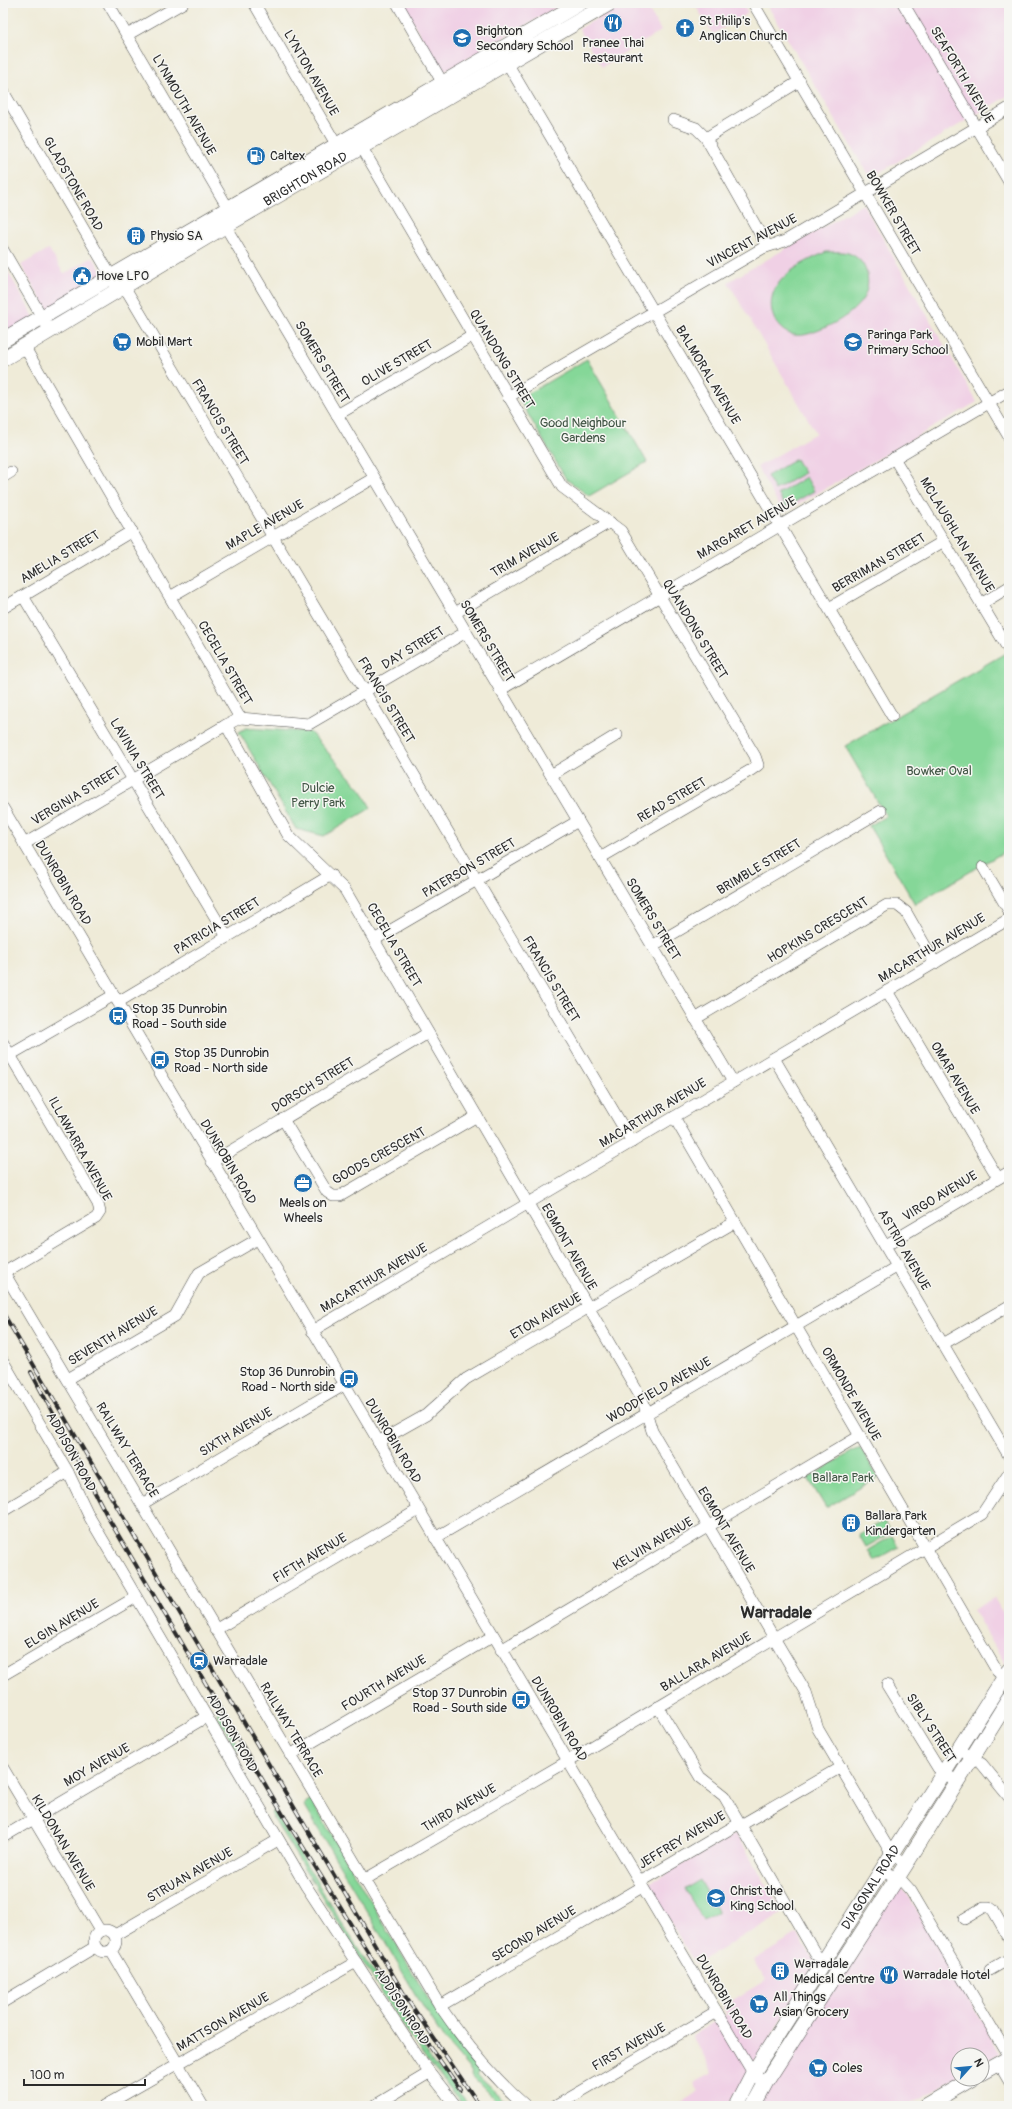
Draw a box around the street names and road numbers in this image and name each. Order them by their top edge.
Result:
street label: SEAFORTH AVENUE [927,24,997,127]
street label: LYNTON AVENUE [280,27,342,119]
street label: LYNMOUTH AVENUE [149,52,220,159]
street label: GLADSTONE ROAD [39,134,107,234]
street label: BRIGHTON ROAD [261,149,351,210]
street label: BOWKER STREET [862,168,924,258]
street label: VINCENT AVENUE [704,210,800,271]
street label: QUANDONG STREET [466,306,538,412]
street label: SOMERS STREET [291,318,353,406]
street label: BALMORAL AVENUE [672,323,744,428]
street label: OLIVE STREET [358,336,436,390]
street label: FRANCIS STREET [188,376,252,468]
street label: MCLAUGHLAN AVENUE [916,475,998,596]
street label: MARGARET AVENUE [694,493,800,563]
street label: MAPLE AVENUE [223,496,307,554]
street label: AMELIA STREET [17,527,103,587]
street label: TRIM AVENUE [488,529,562,581]
street label: BERRIMAN STREET [829,530,929,596]
street label: QUANDONG STREET [659,576,731,682]
street label: SOMERS STREET [456,597,518,685]
street label: CECELIA STREET [194,618,256,708]
street label: DAY STREET [379,623,447,673]
street label: FRANCIS STREET [354,654,418,746]
street label: LAVINIA STREET [106,715,168,803]
street label: VERGINIA STREET [29,763,123,829]
street label: READ STREET [635,774,709,826]
street label: PATERSON STREET [419,835,519,901]
street label: BRIMBLE STREET [714,836,804,898]
street label: DUNROBIN ROAD [31,838,95,928]
street label: SOMERS STREET [622,875,684,963]
street label: HOPKINS CRESCENT [764,893,872,967]
street label: PATRICIA STREET [171,894,263,958]
street label: CECELIA STREET [363,900,425,990]
street label: MACARTHUR AVENUE [876,910,989,986]
street label: FRANCIS STREET [519,933,583,1025]
street label: OMAR AVENUE [927,1039,983,1118]
street label: DORSCH STREET [269,1054,357,1116]
street label: MACARTHUR AVENUE [597,1075,710,1151]
street label: ILLAWARRA AVENUE [45,1094,115,1204]
street label: DUNROBIN ROAD [196,1117,260,1207]
street label: GOODS CRESCENT [329,1124,429,1188]
street label: VIRGO AVENUE [900,1167,980,1225]
street label: EGMONT AVENUE [538,1201,600,1293]
street label: ASTRID AVENUE [874,1207,934,1294]
street label: MACARTHUR AVENUE [318,1240,431,1316]
street label: ETON AVENUE [508,1289,585,1343]
street label: SEVENTH AVENUE [65,1303,161,1369]
street label: ORMONDE AVENUE [818,1344,884,1444]
street label: WOODFIELD AVENUE [604,1353,714,1426]
street label: DUNROBIN ROAD [361,1396,425,1486]
street label: RAILWAY TERRACE [92,1399,162,1501]
street label: SIXTH AVENUE [196,1404,276,1460]
street label: ADDISON ROAD [43,1410,99,1494]
street label: EGMONT AVENUE [694,1484,758,1576]
street label: KELVIN AVENUE [610,1514,696,1574]
street label: FIFTH AVENUE [270,1530,350,1586]
street label: ELGIN AVENUE [22,1595,102,1652]
street label: BALLARA AVENUE [658,1628,755,1695]
street label: FOURTH AVENUE [339,1651,430,1715]
street label: DUNROBIN ROAD [527,1674,591,1764]
street label: RAILWAY TERRACE [256,1679,326,1781]
street label: SIBLY STREET [903,1690,959,1766]
street label: ADDISON ROAD [203,1691,261,1775]
street label: MOY AVENUE [61,1740,133,1790]
street label: THIRD AVENUE [419,1780,499,1836]
street label: KILDONAN AVENUE [28,1792,98,1894]
street label: JEFFREY AVENUE [635,1808,729,1872]
street label: DIAGONAL ROAD [838,1842,904,1933]
street label: STRUAN AVENUE [144,1844,236,1906]
street label: SECOND AVENUE [489,1902,579,1965]
street label: DUNROBIN ROAD [692,1952,756,2042]
street label: ADDISON ROAD [371,1966,433,2048]
street label: MATTSON AVENUE [174,1989,272,2055]
street label: FIRST AVENUE [589,2019,669,2075]

